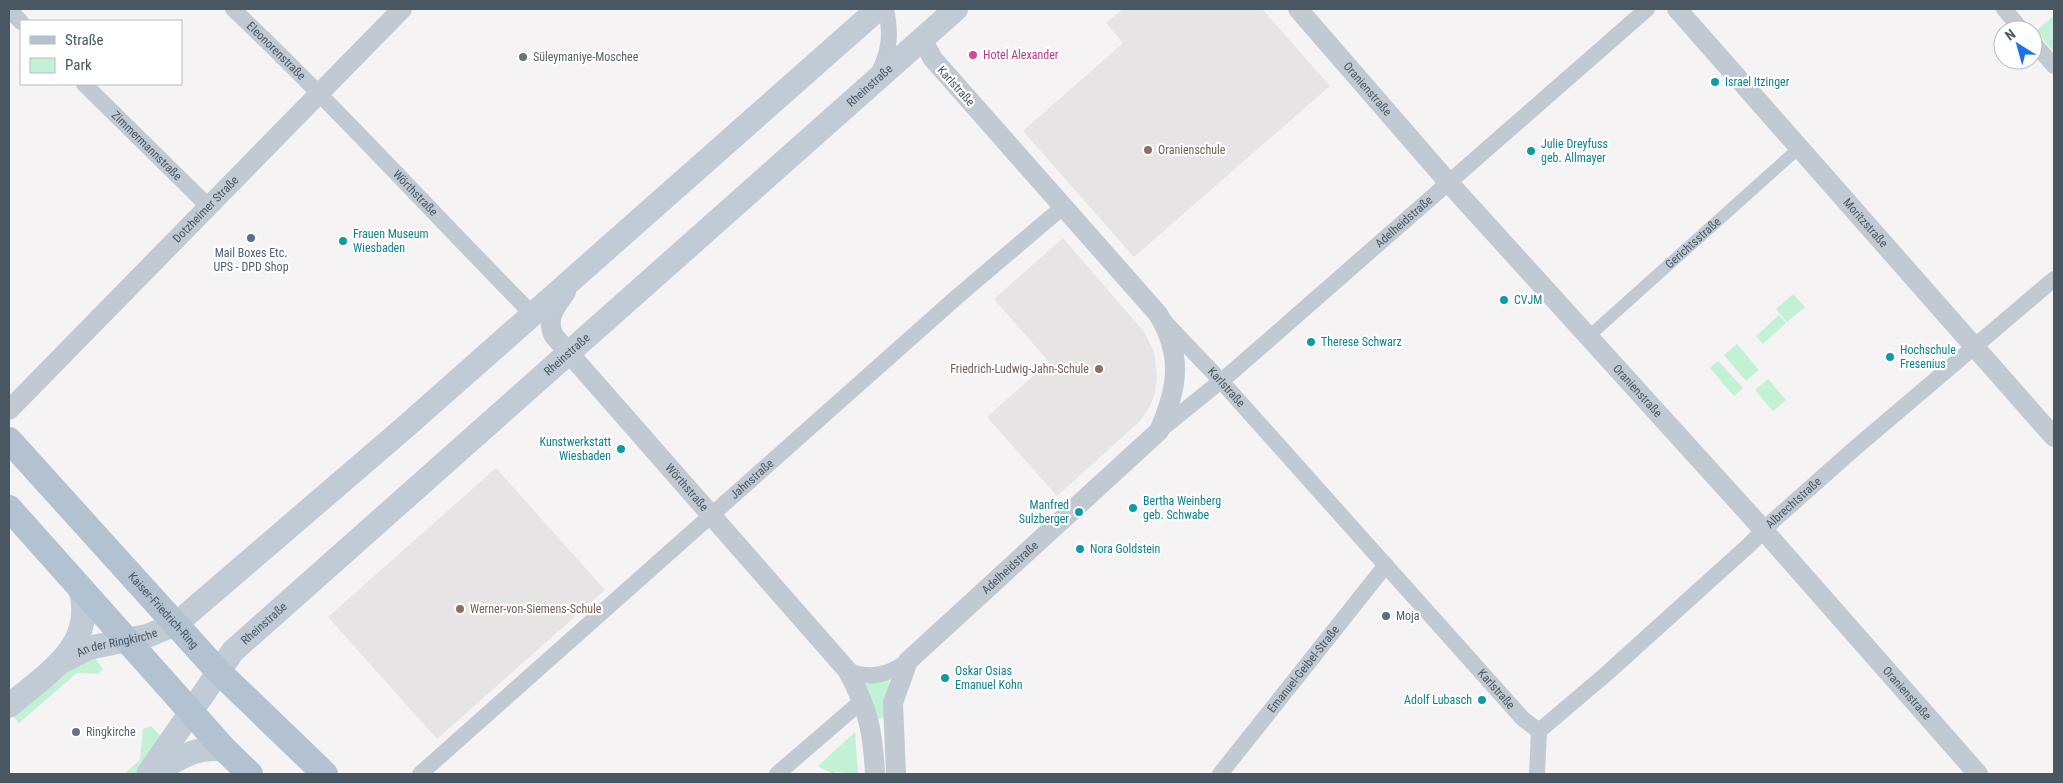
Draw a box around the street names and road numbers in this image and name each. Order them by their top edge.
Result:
street label: Eleonorenstraße [244,19,309,83]
street label: Oranienstraße [1340,59,1395,119]
street label: Rheinstraße [844,61,896,110]
street label: Karlstraße [934,63,978,109]
street label: Zimmermannstraße [109,108,185,184]
street label: Wörthstraße [390,167,441,219]
street label: Dotzheimer Straße [170,173,242,246]
street label: Adelheidstraße [1372,193,1436,251]
street label: Moritzstraße [1840,196,1891,250]
street label: Gerichtsstraße [1662,214,1724,271]
street label: Rheinstraße [541,330,593,379]
street label: Oranienstraße [1610,362,1665,420]
street label: Karlstraße [1205,364,1248,410]
street label: Jahnstraße [727,456,777,502]
street label: Wörthstraße [662,461,712,514]
street label: Albrechtstraße [1763,474,1825,531]
street label: Adelheidstraße [979,538,1041,597]
street label: Kaiser-Friedrich-Ring [125,569,201,652]
street label: Rheinstraße [238,599,290,647]
street label: Emanuel-Geibel-Straße [1264,622,1342,715]
street label: An der Ringkirche [74,625,160,660]
street label: Oranienstraße [1880,664,1934,723]
street label: Karlstraße [1475,666,1518,712]

